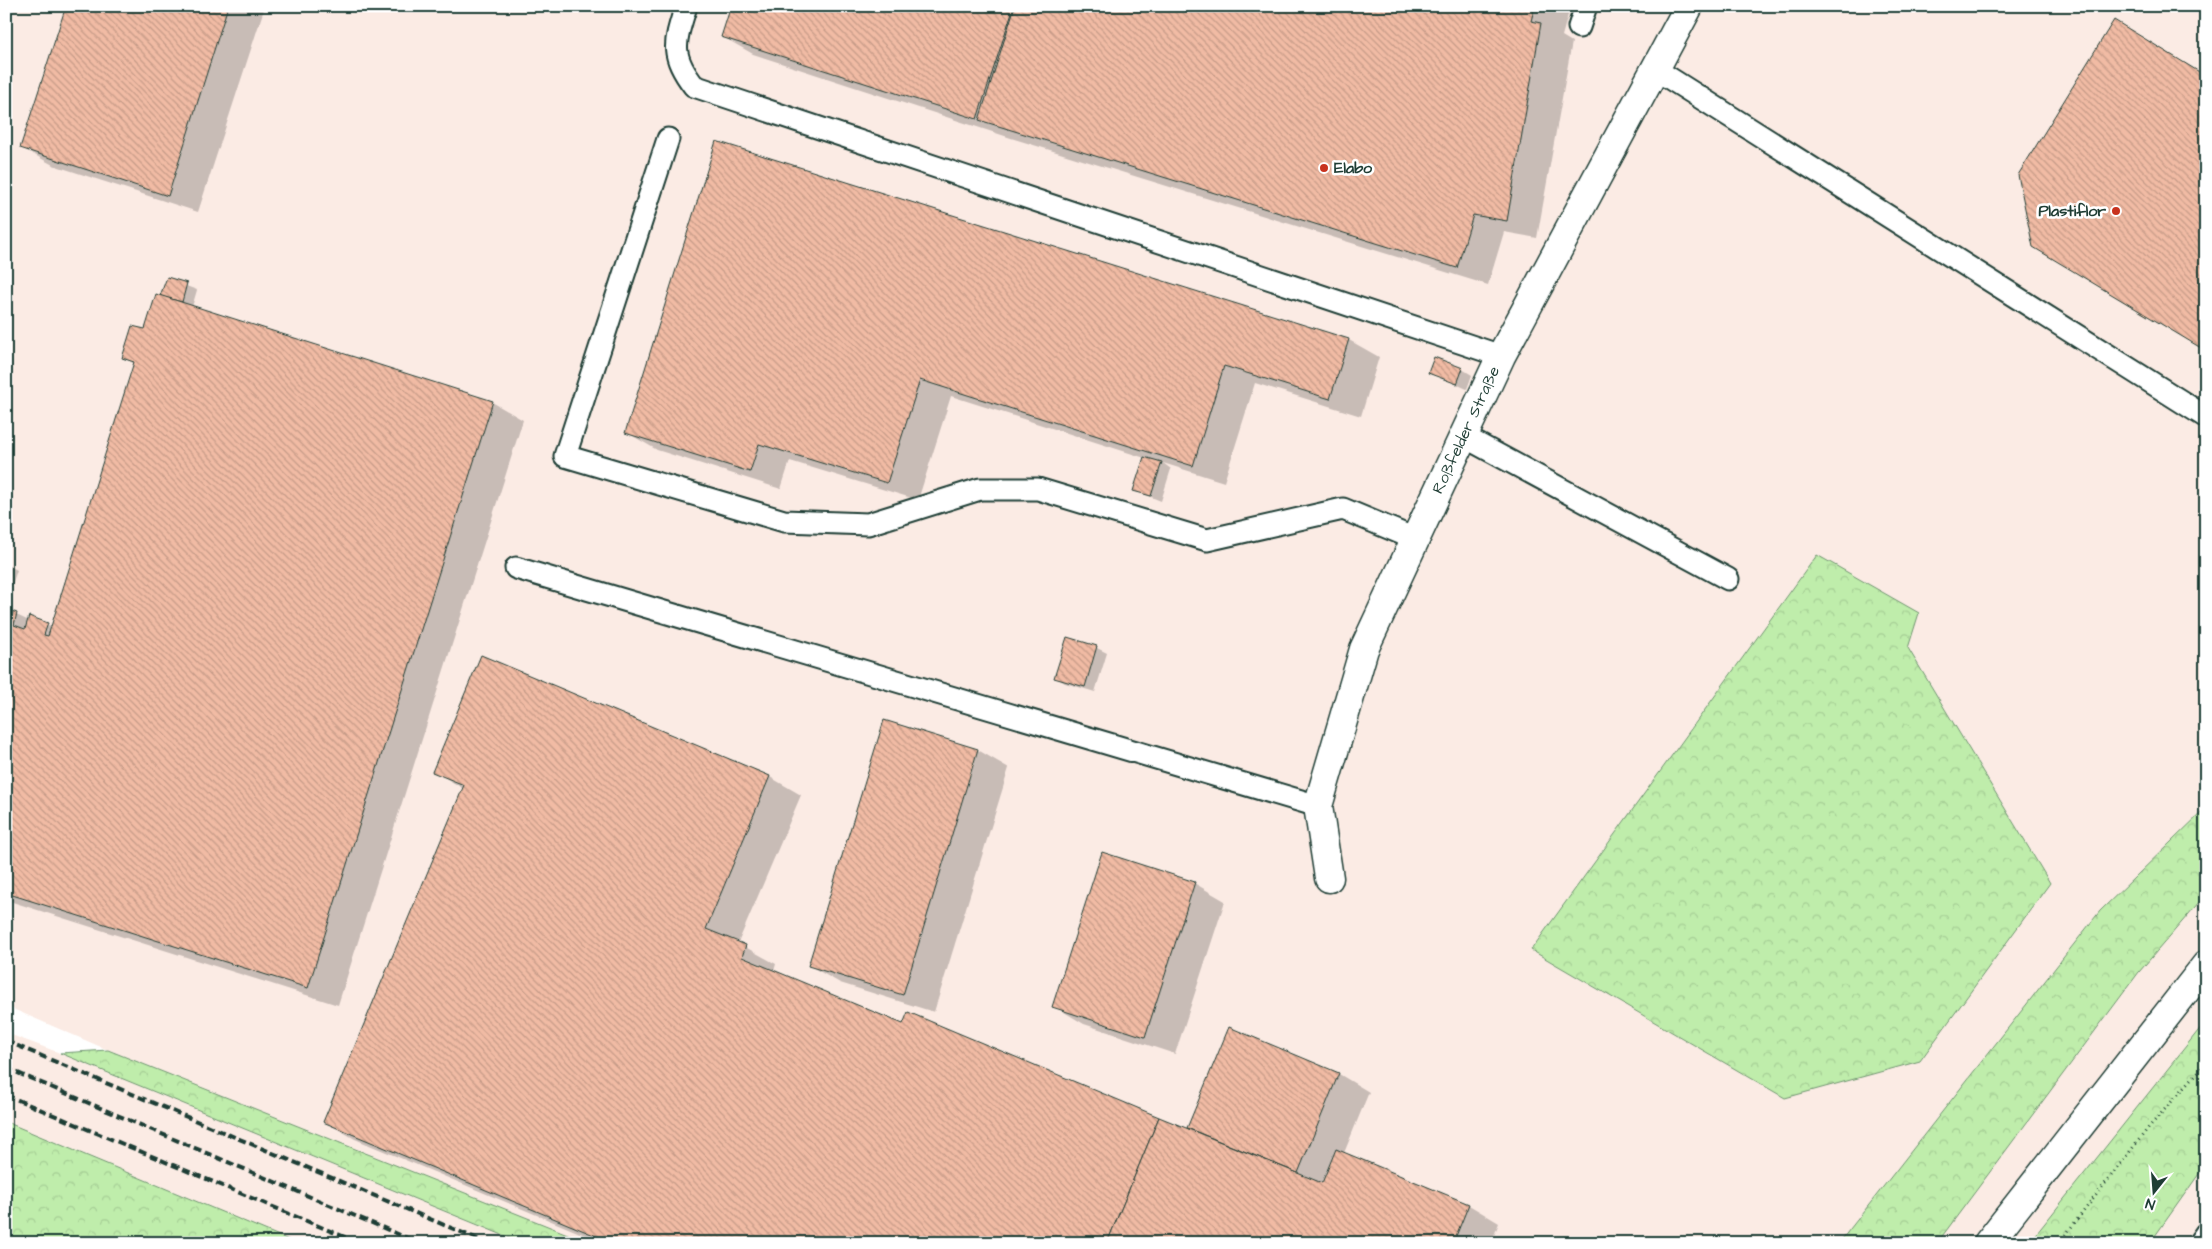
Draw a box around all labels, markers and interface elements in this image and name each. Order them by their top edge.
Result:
place label: Elabo [1334,157,1373,179]
marker: Elabo [1318,162,1330,174]
place label: Plastiflor [2038,200,2106,222]
marker: Plastiflor [2110,205,2122,217]
street label: Roßfelder Straße [1427,362,1505,497]
north arrow [2130,1166,2180,1216]
text: N [2143,1193,2158,1214]

